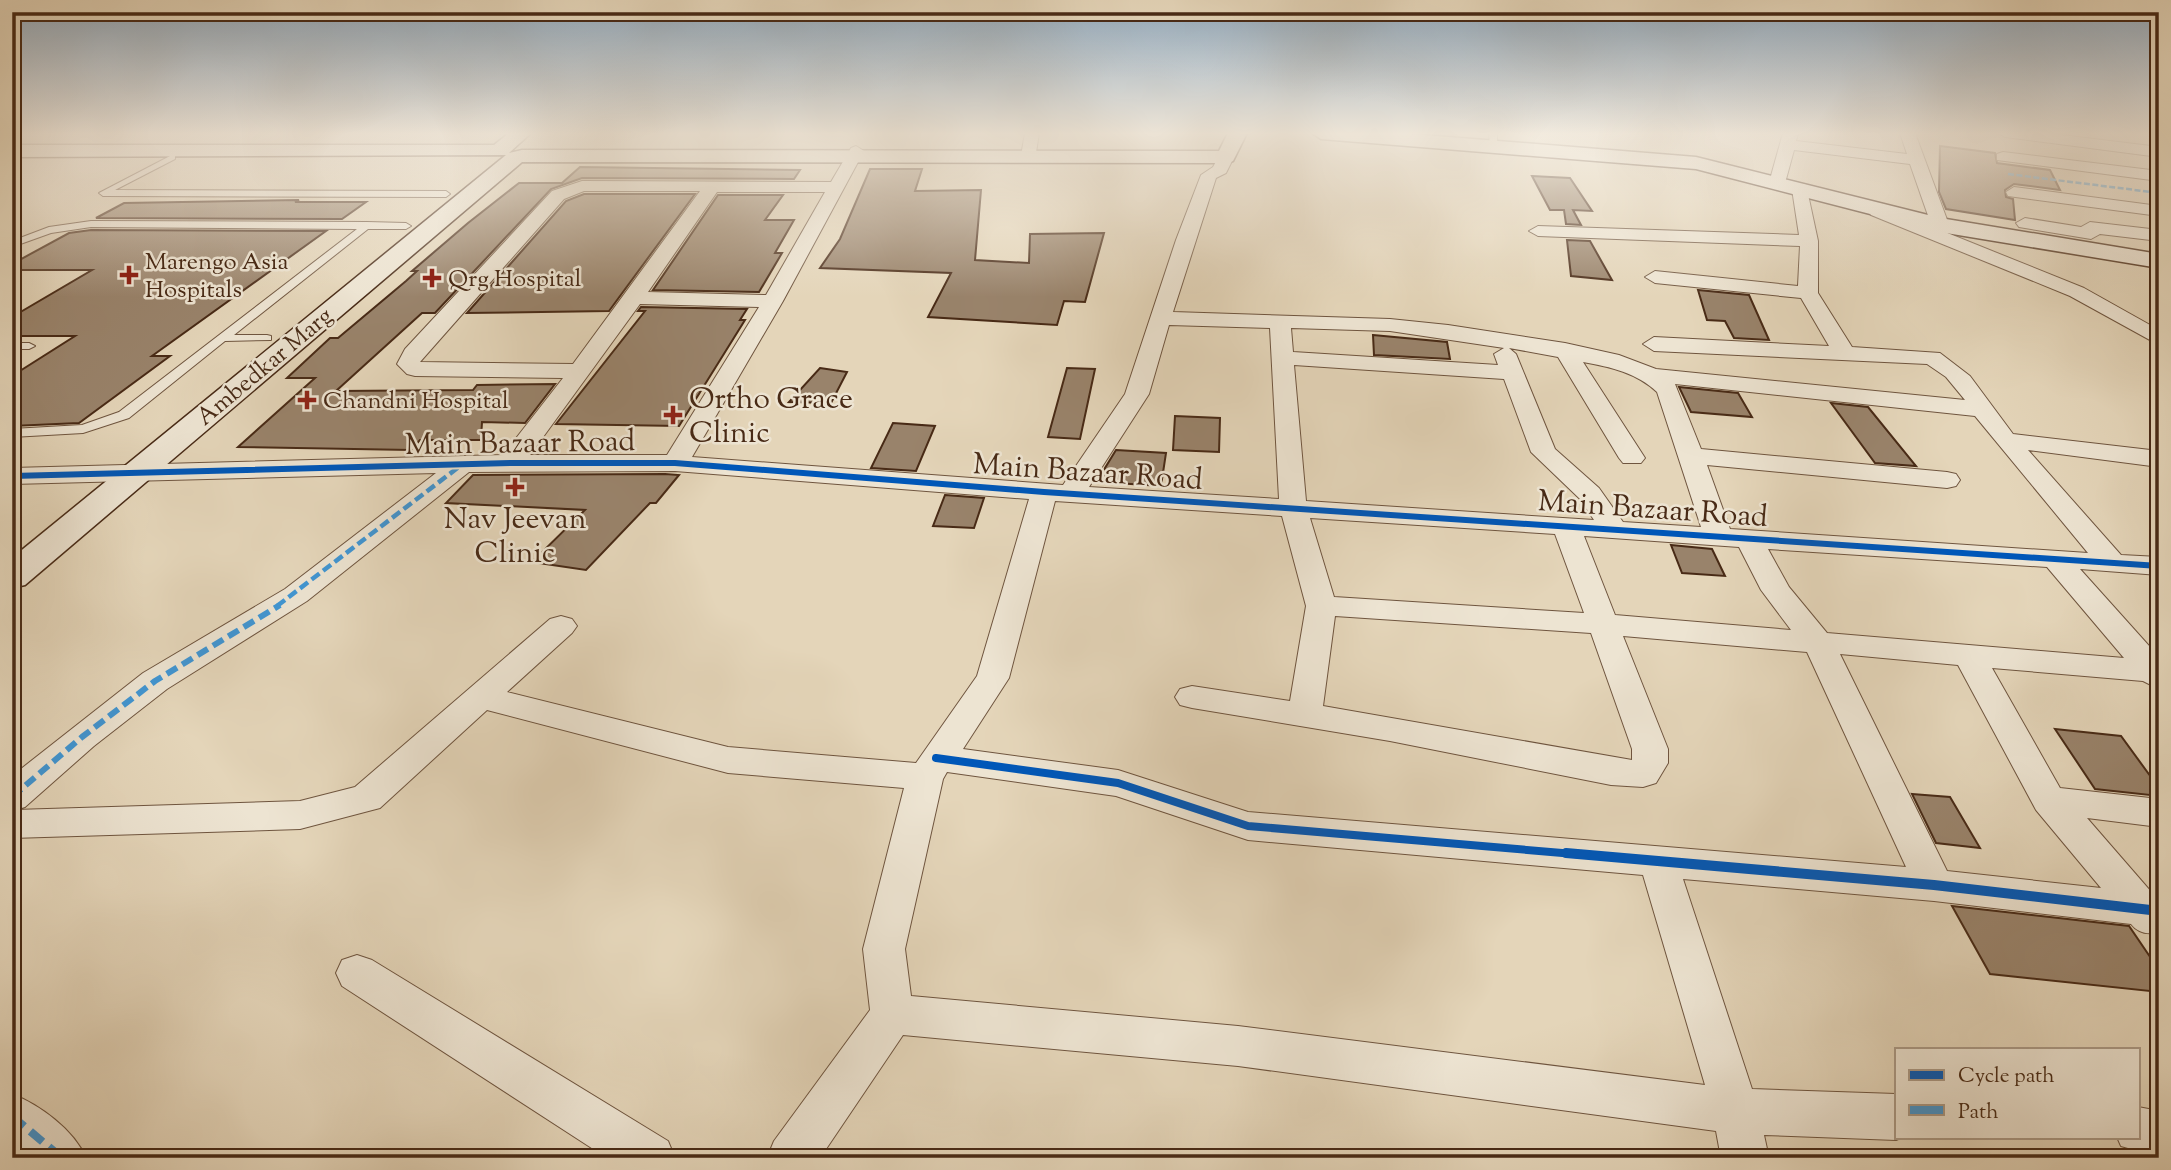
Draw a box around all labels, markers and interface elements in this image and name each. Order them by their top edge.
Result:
place label: Marengo Asia Hospitals [145,246,289,308]
place label: Qrg Hospital [448,263,582,297]
marker: Marengo Asia Hospitals [119,265,139,285]
marker: Qrg Hospital [422,268,442,288]
street label: Ambedkar Marg [190,300,341,435]
place label: Ortho Grace Clinic [689,379,853,456]
place label: Chandni Hospital [323,385,509,419]
marker: Chandni Hospital [297,390,317,410]
marker: Ortho Grace Clinic [663,405,683,425]
street label: Main Bazaar Road [404,421,636,468]
street label: Main Bazaar Road [971,444,1204,503]
marker: Nav Jeevan Clinic [505,477,525,497]
street label: Main Bazaar Road [1536,481,1769,540]
place label: Nav Jeevan Clinic [444,499,587,576]
legend [1895,1048,2140,1138]
text: Cycle path [1958,1062,2055,1092]
text: Path [1958,1098,1999,1128]

